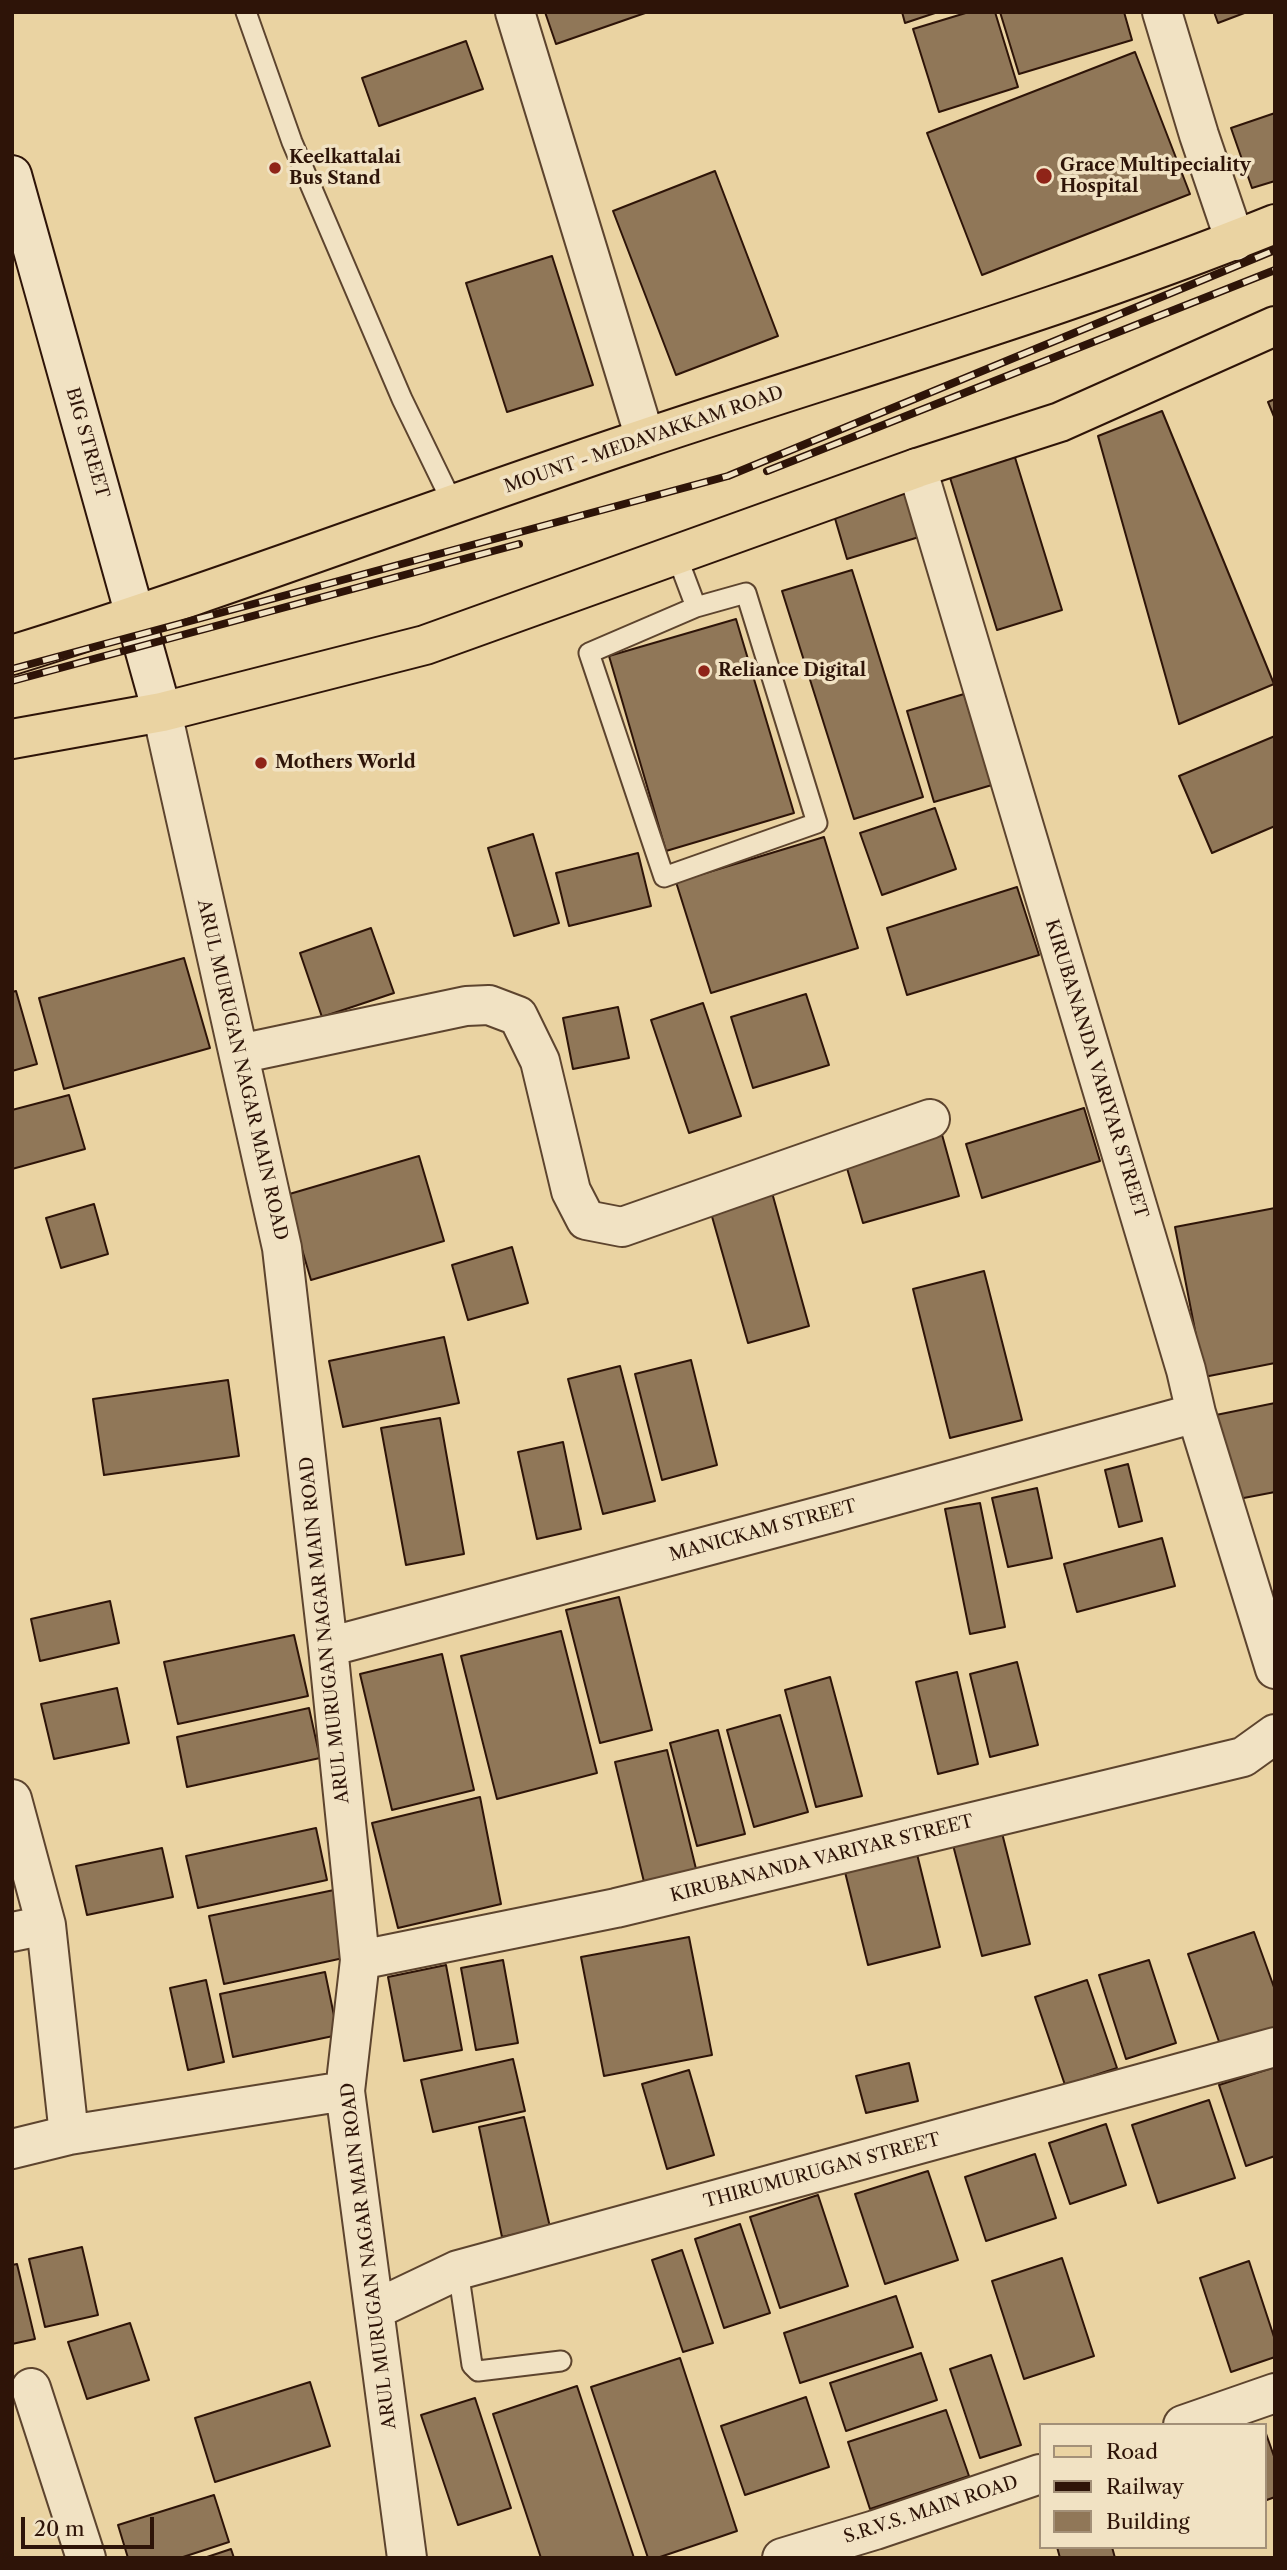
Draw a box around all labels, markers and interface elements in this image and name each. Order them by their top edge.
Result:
place label: Keelkattalai Bus Stand [289,147,401,190]
place label: Grace Multipeciality Hospital [1060,155,1251,198]
marker: Keelkattalai Bus Stand [267,160,283,176]
marker: Grace Multipeciality Hospital [1034,166,1054,186]
street label: MOUNT - MEDAVAKKAM ROAD [502,382,786,498]
street label: BIG STREET [61,385,113,501]
place label: Reliance Digital [718,660,866,682]
marker: Reliance Digital [696,663,712,679]
place label: Mothers World [275,752,416,774]
marker: Mothers World [253,755,269,771]
street label: ARUL MURUGAN NAGAR MAIN ROAD [192,898,292,1242]
street label: KIRUBANANDA VARIYAR STREET [1040,917,1152,1221]
street label: ARUL MURUGAN NAGAR MAIN ROAD [296,1455,354,1805]
street label: MANICKAM STREET [667,1496,859,1566]
street label: KIRUBANANDA VARIYAR STREET [668,1811,976,1907]
street label: ARUL MURUGAN NAGAR MAIN ROAD [337,2081,401,2431]
street label: THIRUMURUGAN STREET [701,2129,943,2213]
legend [1038,2423,1266,2549]
text: Road [1106,2439,1158,2464]
street label: S.R.V.S. MAIN ROAD [841,2472,1021,2548]
text: Railway [1106,2474,1184,2499]
scale bar [24,2504,158,2548]
text: Building [1106,2509,1190,2534]
text: 20 m [34,2516,85,2541]

